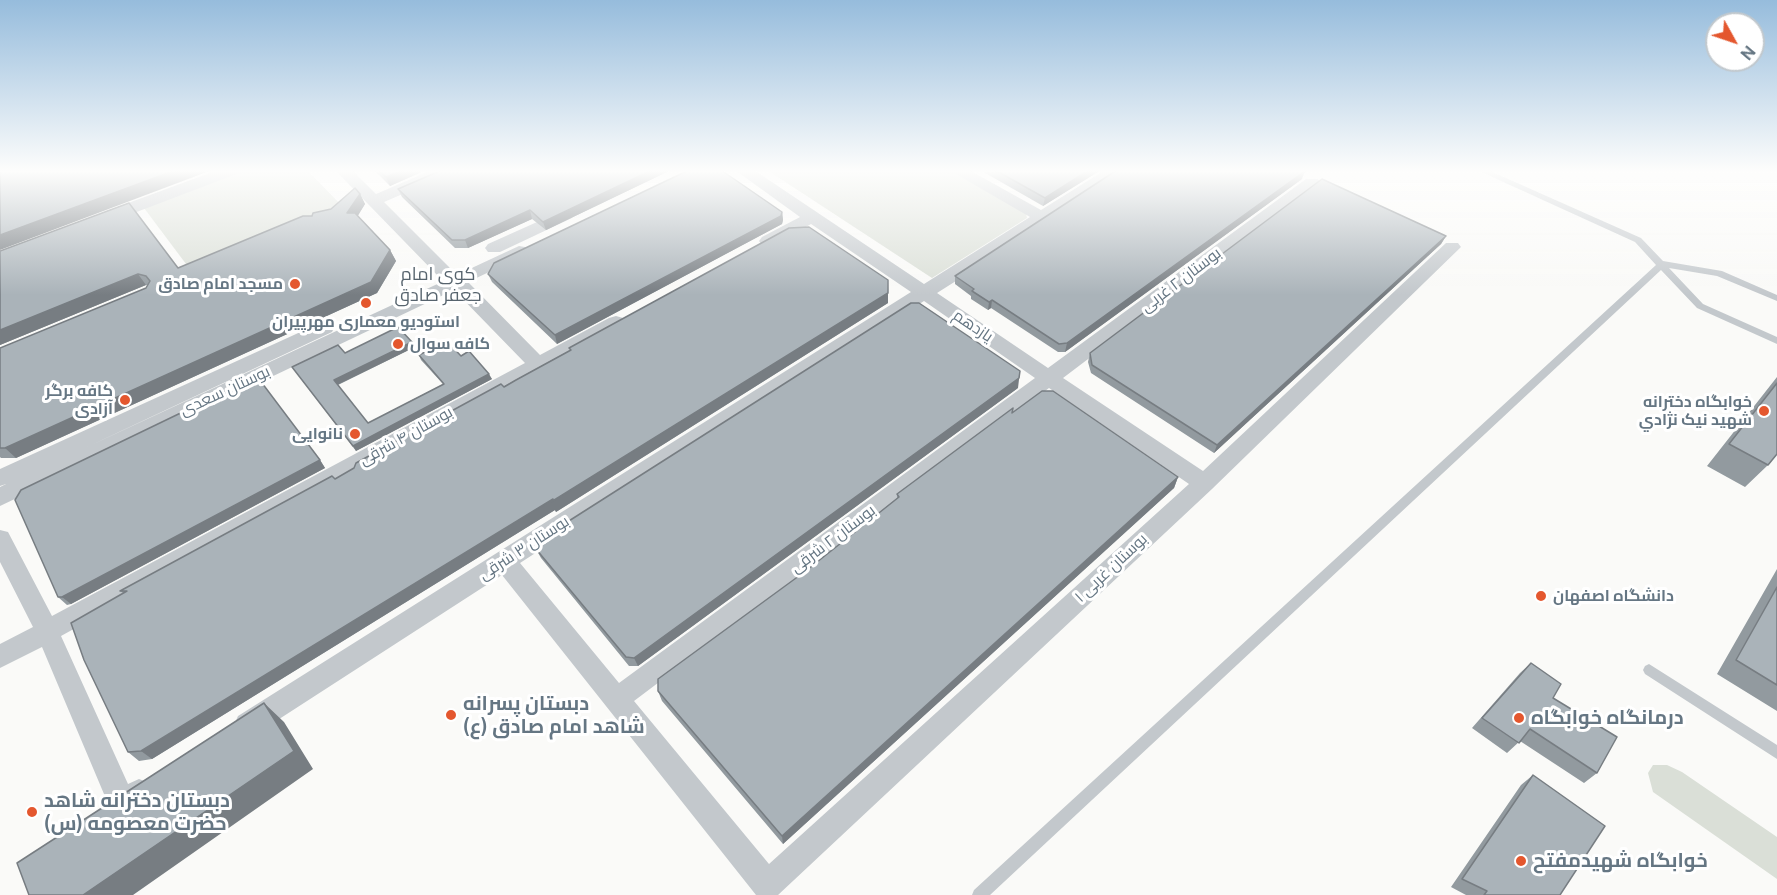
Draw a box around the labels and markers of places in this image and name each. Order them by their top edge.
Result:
place label: مسجد امام صادق [158,274,283,294]
marker: مسجد امام صادق [288,277,302,291]
marker: استودیو معماری مهرپیران [359,296,373,310]
place label: استودیو معماری مهرپیران [272,312,460,332]
place label: کافه سوال [410,334,490,354]
marker: کافه سوال [391,337,405,351]
place label: کافه برگر آزادی [45,381,113,419]
place label: خوابگاه دخترانه شهيد نيک نژادي [1639,392,1752,430]
marker: کافه برگر آزادی [118,393,132,407]
marker: خوابگاه دخترانه شهيد نيک نژادي [1757,404,1771,418]
place label: نانوایی [292,424,343,444]
marker: نانوایی [348,427,362,441]
place label: دانشگاه اصفهان [1553,586,1674,606]
marker: دانشگاه اصفهان [1534,589,1548,603]
place label: دبستان پسرانه شاهد امام صادق (ع) [463,692,645,739]
place label: درمانگاه خوابگاه [1531,706,1684,730]
marker: دبستان پسرانه شاهد امام صادق (ع) [444,708,458,722]
marker: درمانگاه خوابگاه [1512,711,1526,725]
place label: دبستان دخترانه شاهد حضرت معصومه (س) [44,789,230,836]
marker: دبستان دخترانه شاهد حضرت معصومه (س) [25,805,39,819]
place label: خوابگاه شهیدمفتح [1533,849,1708,873]
marker: خوابگاه شهیدمفتح [1514,854,1528,868]

